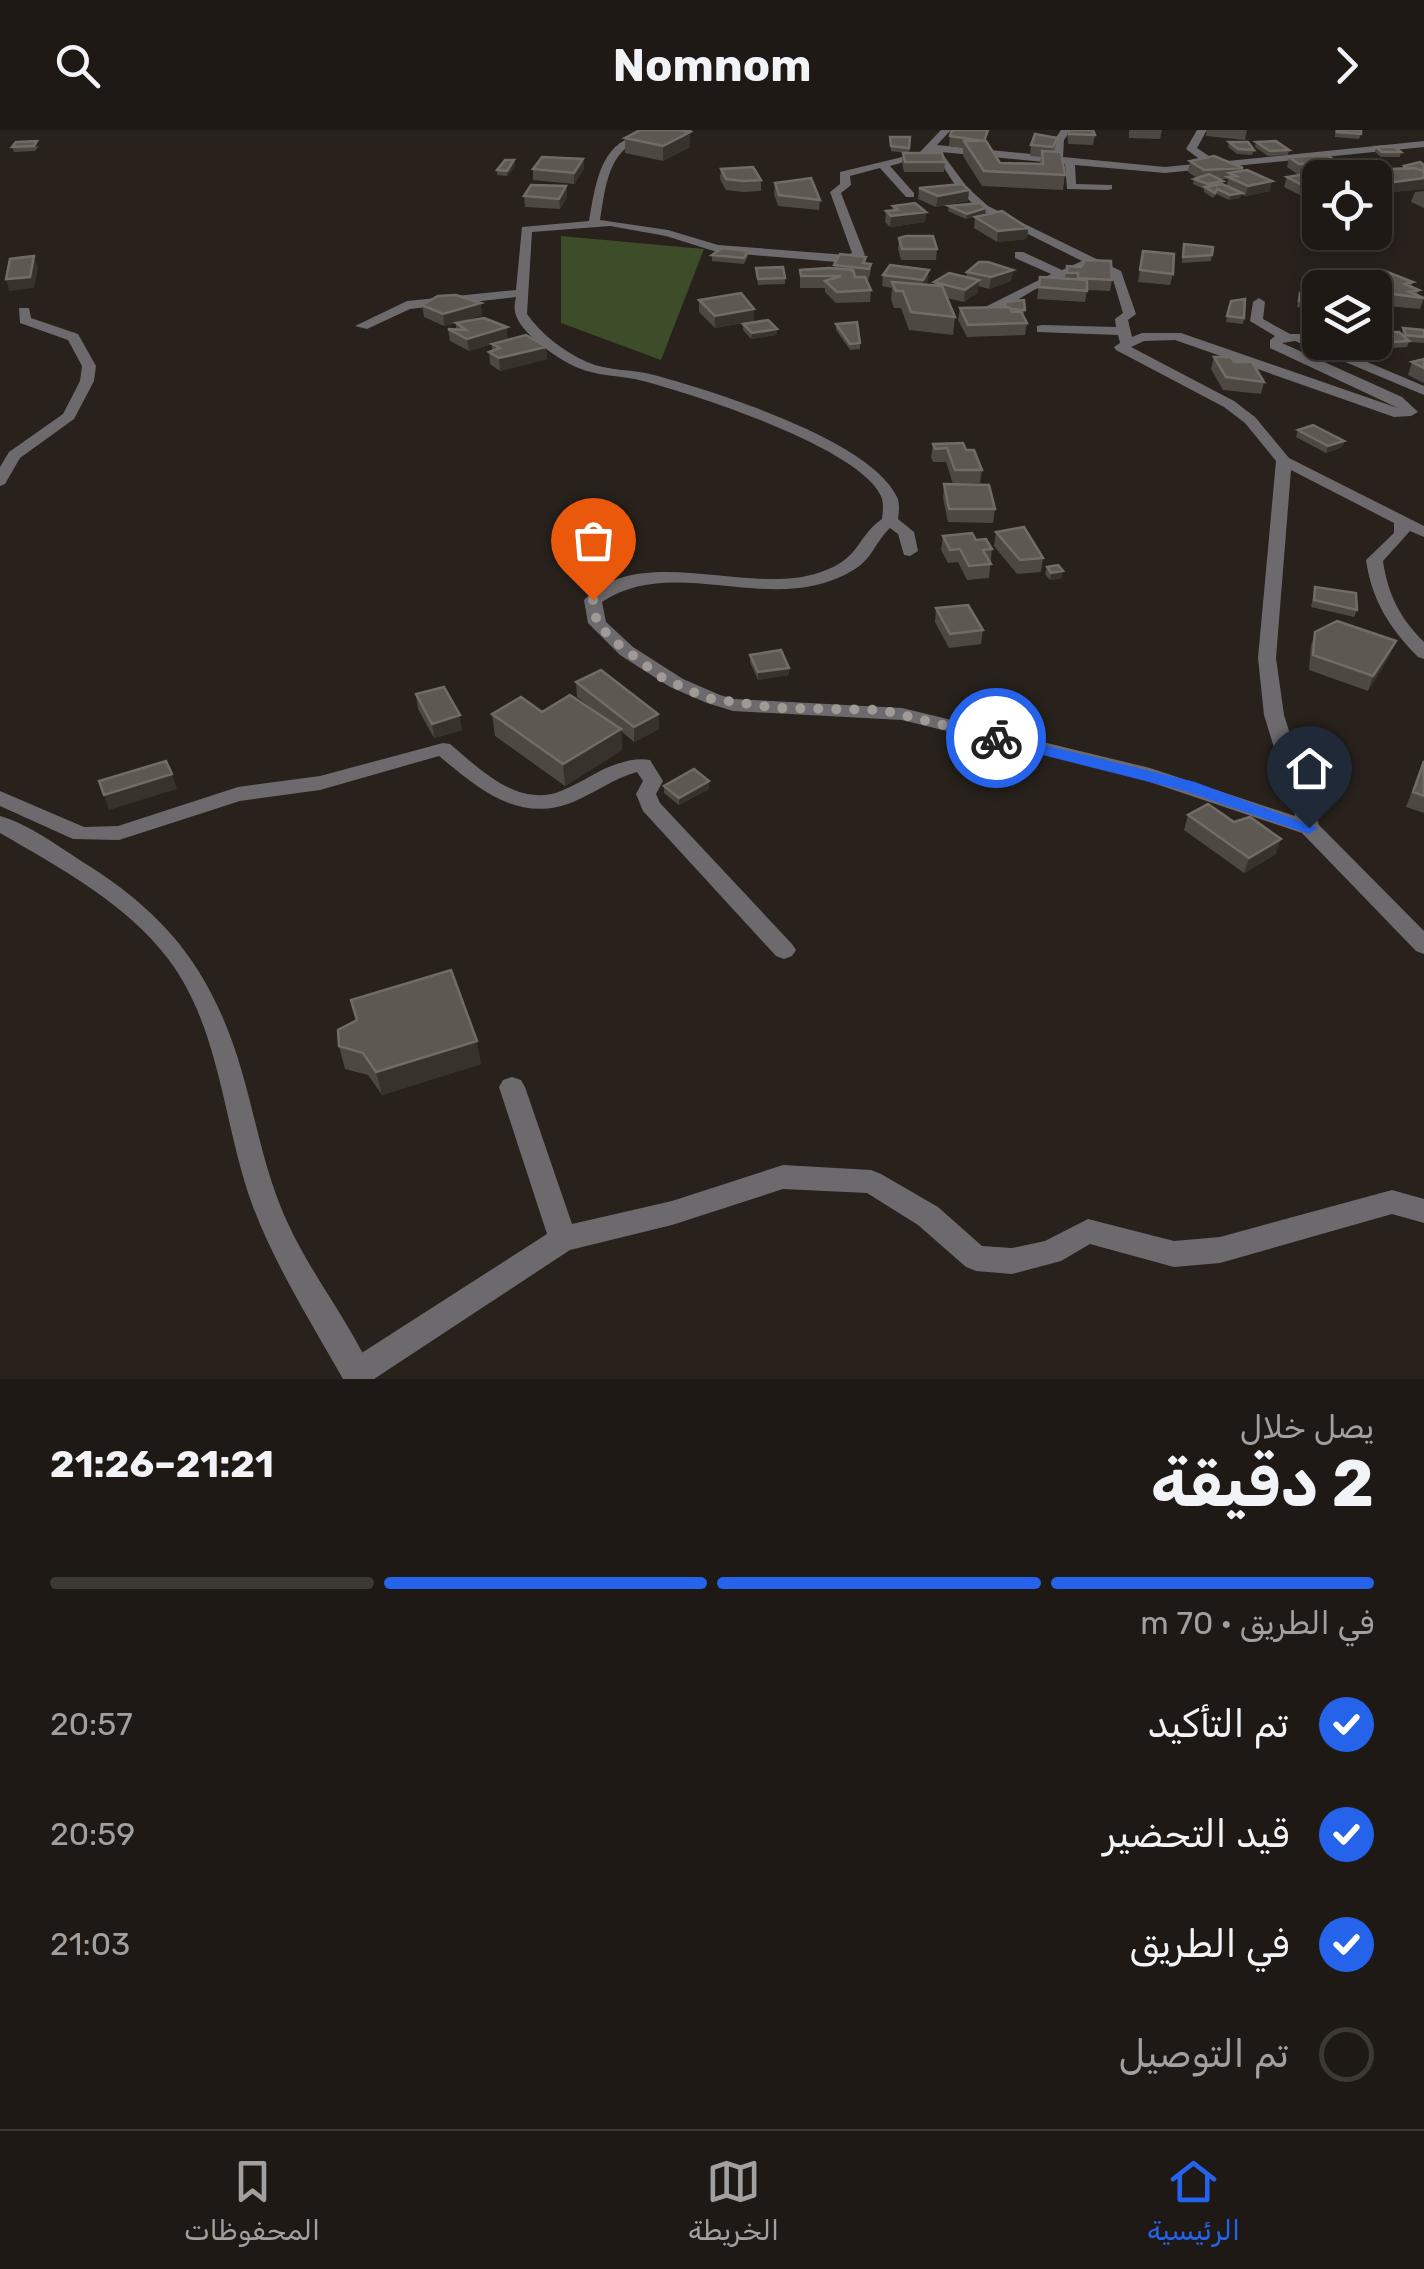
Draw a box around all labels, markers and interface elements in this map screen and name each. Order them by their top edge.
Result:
icon: search [50,38,105,93]
icon: forward [1319,38,1374,93]
text: Nomnom [613,39,811,92]
map controls [1302,160,1392,360]
button: locate [1302,160,1392,250]
button: layers [1302,270,1392,360]
pin [551,498,636,601]
icon: bag [566,513,621,568]
courier [946,688,1046,788]
icon: bike [969,711,1024,766]
pin [1267,726,1352,829]
icon: home [1282,741,1337,796]
text: يصل خلال [1240,1408,1374,1446]
text: 21:21–21:26 [50,1441,274,1487]
text: 2 دقيقة [1151,1445,1374,1522]
text: في الطريق · 70 m [1140,1604,1374,1642]
icon: check [1319,1697,1374,1752]
text: تم التأكيد [1147,1701,1289,1747]
text: 20:57 [50,1705,133,1743]
icon: check [1319,1807,1374,1862]
text: قيد التحضير [1103,1811,1289,1857]
text: 20:59 [50,1815,135,1853]
icon: check [1319,1917,1374,1972]
text: في الطريق [1129,1921,1289,1967]
text: 21:03 [50,1925,130,1963]
text: تم التوصيل [1119,2031,1289,2077]
tab: المحفوظات [184,2154,320,2247]
tab: الخريطة [688,2154,779,2247]
tab: الرئيسية [1147,2154,1240,2247]

